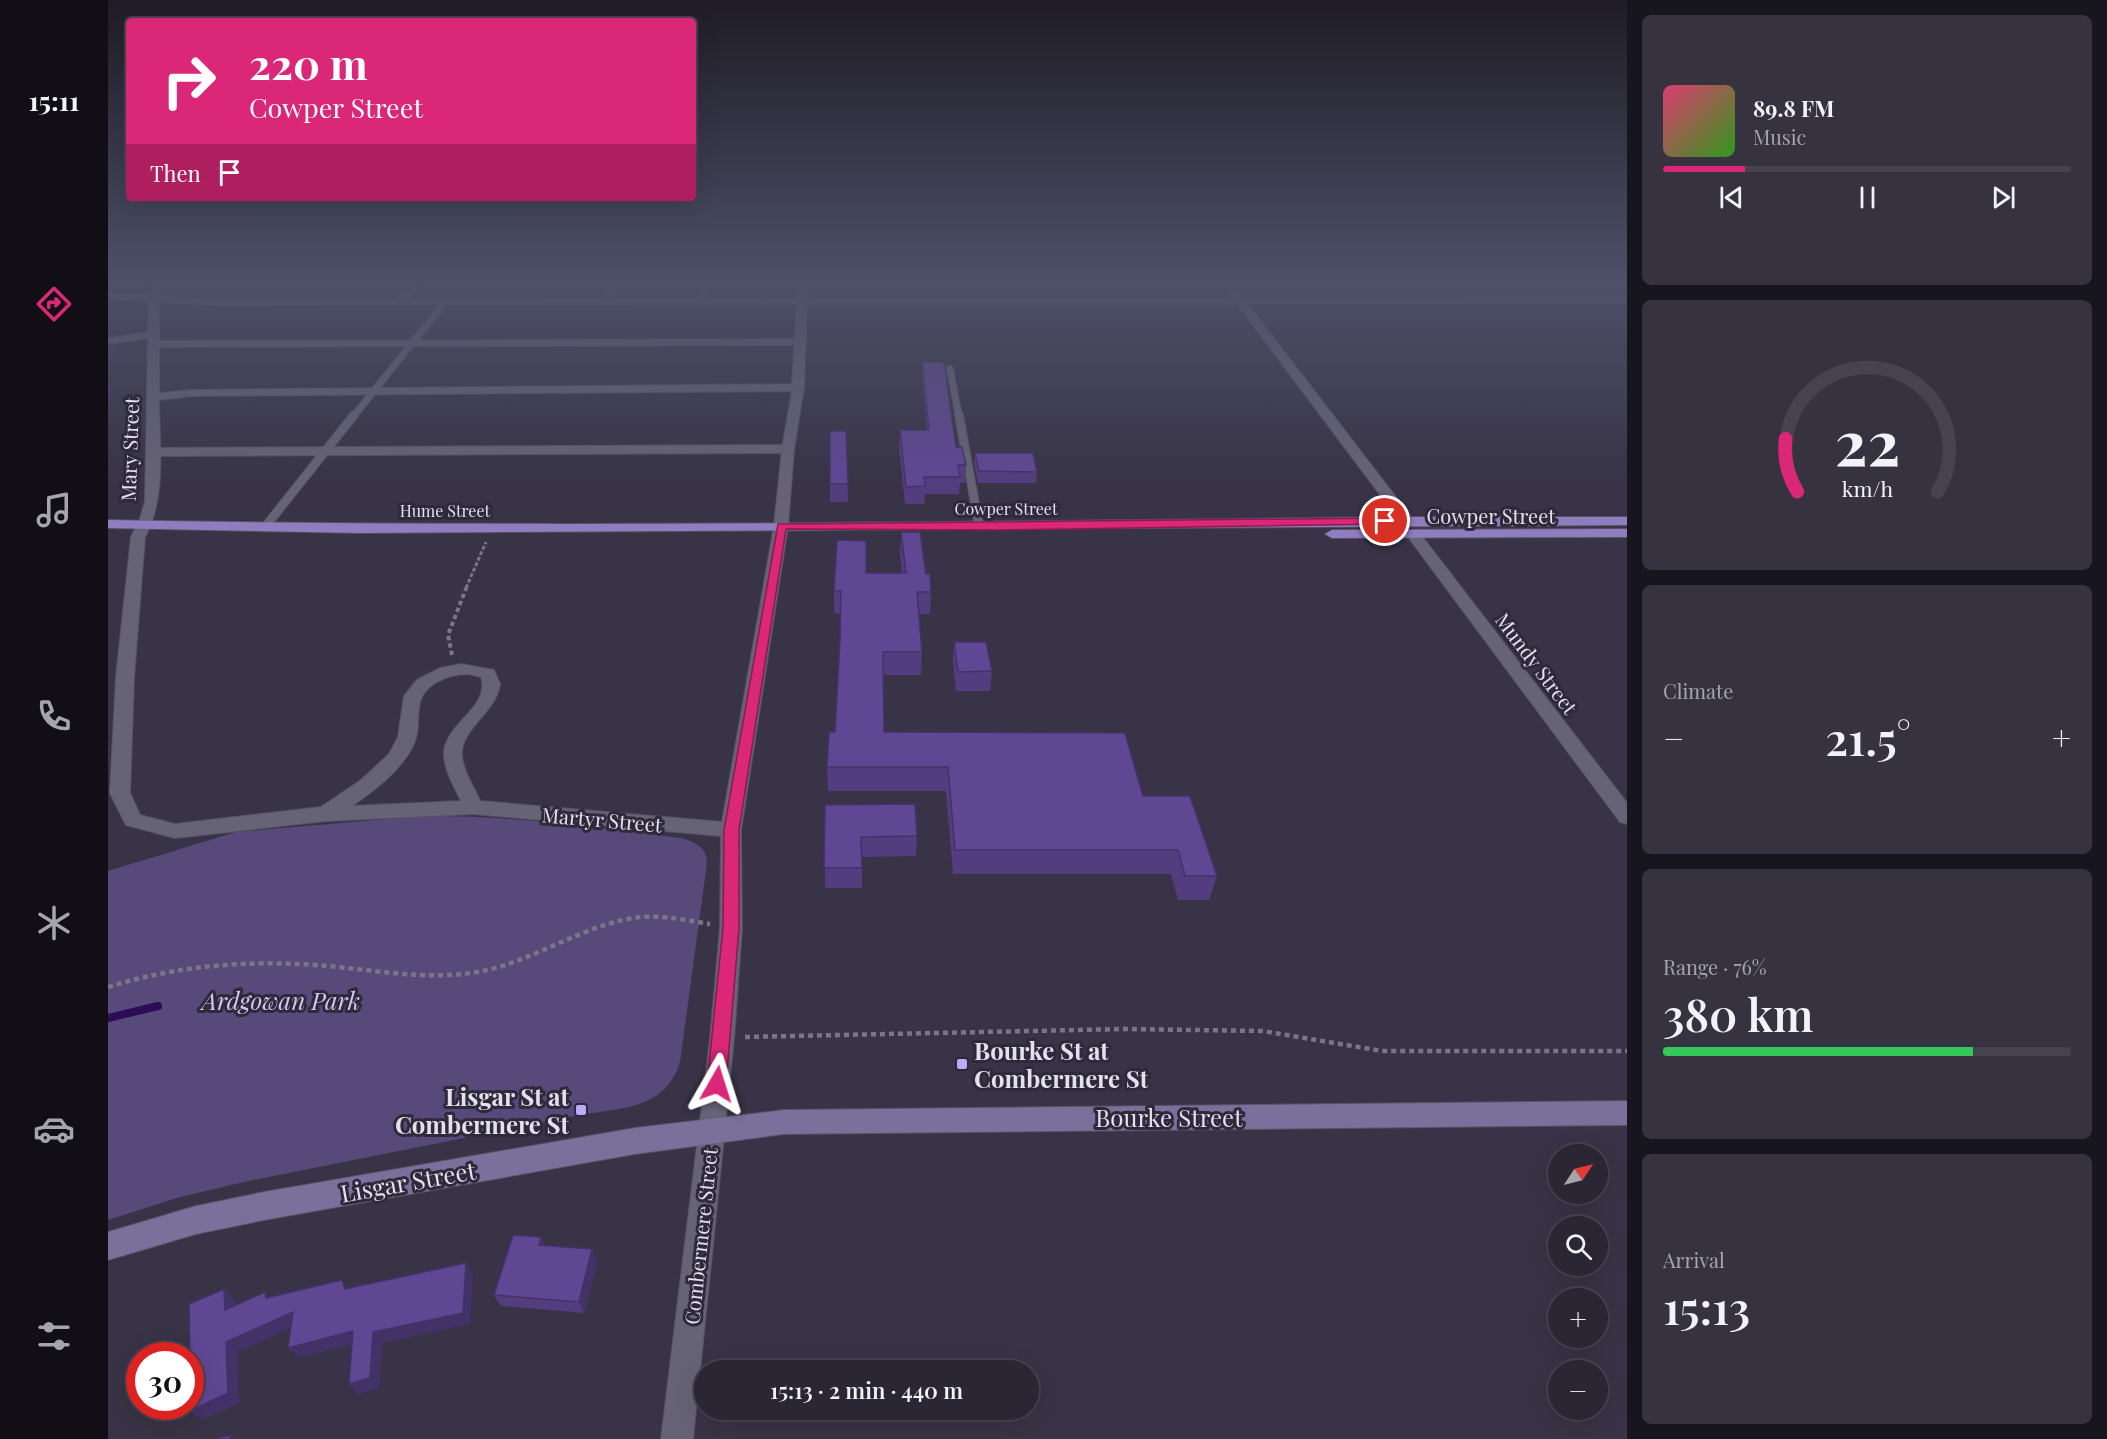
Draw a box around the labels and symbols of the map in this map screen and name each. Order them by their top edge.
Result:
street label: Mary Street [114,395,144,502]
pin [1359,495,1410,546]
street label: Cowper Street [954,498,1058,519]
street label: Hume Street [400,500,491,521]
street label: Cowper Street [1427,502,1556,529]
street label: Mundy Street [1490,607,1585,720]
street label: Martyr Street [541,800,664,838]
park label: Ardgowan Park [199,984,360,1016]
place label: Bourke St at Combermere St [974,1034,1149,1094]
position arrow [685,1052,749,1116]
marker: Bourke St at Combermere St [955,1057,969,1071]
place label: Lisgar St at Combermere St [395,1080,570,1140]
street label: Bourke Street [1095,1101,1243,1133]
marker: Lisgar St at Combermere St [574,1103,588,1117]
north arrow [1548,1144,1608,1204]
street label: Combermere Street [677,1145,723,1326]
street label: Lisgar Street [338,1153,479,1209]
speed limit sign: 30 [126,1342,204,1420]

